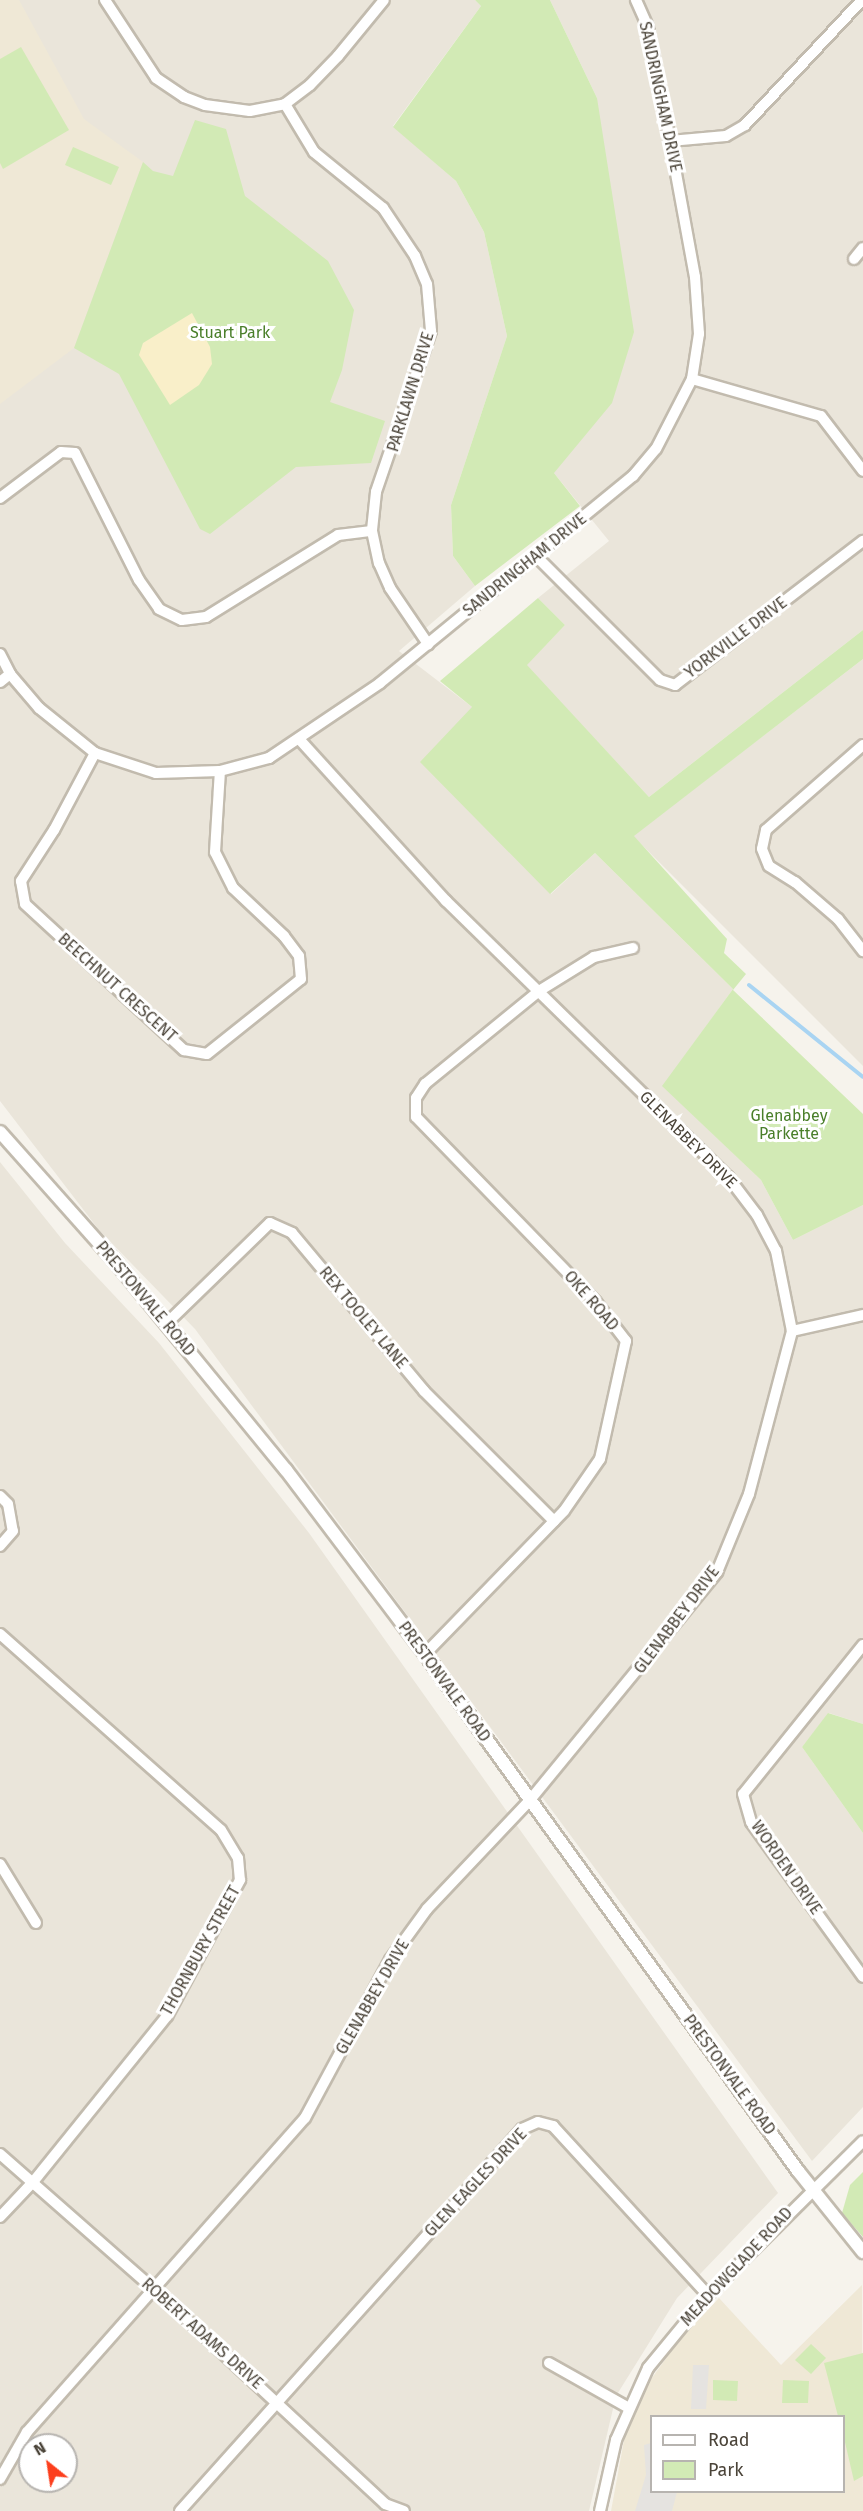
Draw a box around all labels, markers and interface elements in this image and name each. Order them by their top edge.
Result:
street label: SANDRINGHAM DRIVE [635,20,685,174]
park label: Stuart Park [190,323,270,343]
street label: PARKLAWN DRIVE [384,330,438,454]
street label: SANDRINGHAM DRIVE [459,509,591,621]
street label: YORKVILLE DRIVE [681,593,791,683]
street label: BEECHNUT CRESCENT [54,930,180,1046]
street label: GLENABBEY DRIVE [635,1087,741,1193]
park label: Glenabbey Parkette [750,1106,828,1144]
street label: PRESTONVALE ROAD [91,1238,199,1360]
street label: REX TOOLEY LANE [315,1263,411,1373]
street label: OKE ROAD [560,1267,622,1335]
street label: GLENABBEY DRIVE [630,1562,724,1678]
street label: PRESTONVALE ROAD [394,1618,494,1746]
street label: WORDEN DRIVE [747,1817,825,1919]
street label: THORNBURY STREET [157,1883,245,2019]
street label: GLENABBEY DRIVE [332,1936,414,2058]
street label: PRESTONVALE ROAD [679,2011,779,2139]
street label: GLEN EAGLES DRIVE [421,2125,531,2241]
street label: MEADOWGLADE ROAD [677,2204,797,2330]
street label: ROBERT ADAMS DRIVE [137,2274,267,2394]
legend [650,2415,845,2493]
text: Road [708,2429,750,2451]
north arrow [18,2433,78,2493]
text: N [30,2438,49,2460]
text: Park [708,2459,743,2481]

